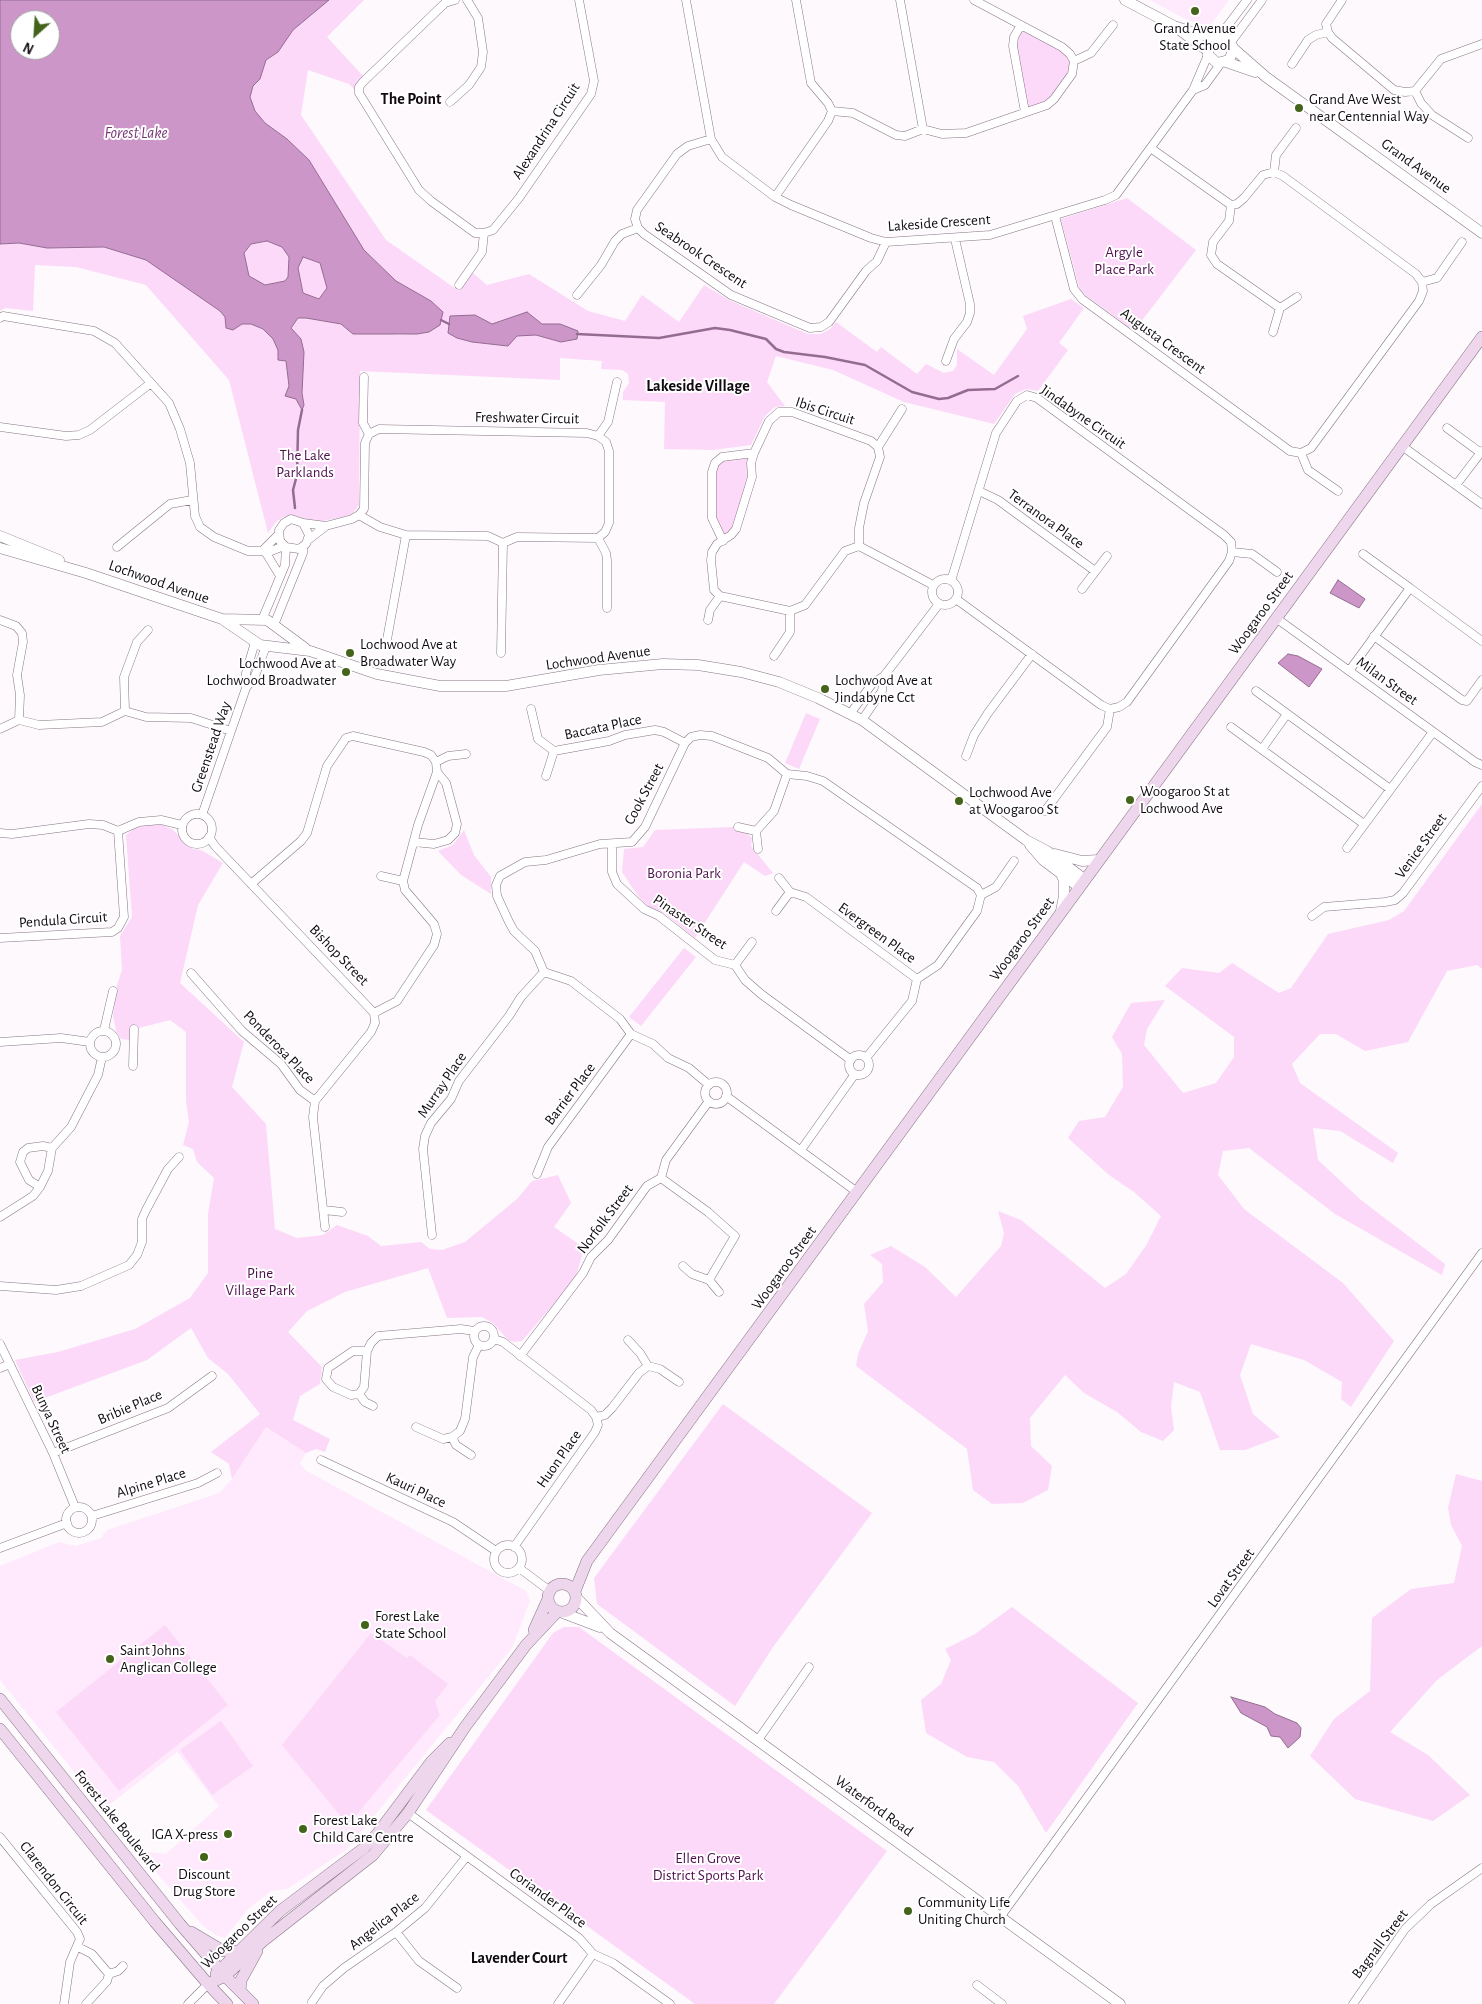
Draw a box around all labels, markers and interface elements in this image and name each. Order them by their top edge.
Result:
marker: Grand Avenue State School [1189,5,1201,17]
north arrow [10,10,60,60]
place label: Grand Avenue State School [1154,19,1236,54]
text: N [21,39,36,56]
street label: Alexandrina Circuit [508,79,584,183]
district label: The Point [381,89,441,109]
place label: Grand Ave West near Centennial Way [1309,90,1429,125]
marker: Grand Ave West near Centennial Way [1293,102,1305,114]
water label: Forest Lake [104,123,168,143]
street label: Grand Avenue [1378,135,1454,197]
street label: Lakeside Crescent [887,210,991,236]
street label: Seabrook Crescent [652,218,750,292]
park label: Argyle Place Park [1094,243,1154,278]
street label: Augusta Crescent [1117,304,1209,378]
district label: Lakeside Village [646,376,750,396]
street label: Jindabyne Circuit [1037,381,1129,453]
street label: Ibis Circuit [793,393,857,429]
street label: Freshwater Circuit [475,408,579,428]
park label: The Lake Parklands [276,446,334,481]
street label: Terranora Place [1004,485,1088,553]
street label: Lochwood Avenue [106,556,212,608]
street label: Woogaroo Street [1225,568,1297,658]
place label: Lochwood Ave at Broadwater Way [360,635,457,670]
street label: Lochwood Avenue [545,642,651,674]
marker: Lochwood Ave at Broadwater Way [344,647,356,659]
street label: Milan Street [1353,653,1421,709]
place label: Lochwood Ave at Lochwood Broadwater [207,654,336,689]
marker: Lochwood Ave at Lochwood Broadwater [340,666,352,678]
place label: Lochwood Ave at Jindabyne Cct [835,671,932,706]
marker: Lochwood Ave at Jindabyne Cct [819,683,831,695]
street label: Greenstead Way [187,699,235,795]
street label: Baccata Place [563,710,643,744]
street label: Cook Street [620,760,668,828]
place label: Woogaroo St at Lochwood Ave [1140,782,1229,817]
place label: Lochwood Ave at Woogaroo St [969,783,1058,818]
marker: Woogaroo St at Lochwood Ave [1124,794,1136,806]
marker: Lochwood Ave at Woogaroo St [953,795,965,807]
street label: Venice Street [1391,810,1451,882]
park label: Boronia Park [647,864,721,882]
street label: Pinaster Street [649,891,731,953]
street label: Woogaroo Street [986,894,1058,984]
street label: Evergreen Place [835,899,919,967]
street label: Pendula Circuit [18,908,108,932]
street label: Bishop Street [305,921,373,989]
street label: Ponderosa Place [240,1007,318,1087]
street label: Murray Place [413,1049,471,1121]
street label: Barrier Place [541,1059,599,1129]
street label: Norfolk Street [573,1181,637,1257]
street label: Woogaroo Street [748,1223,820,1313]
park label: Pine Village Park [225,1264,295,1299]
street label: Bunya Street [27,1382,75,1456]
street label: Bribie Place [95,1385,165,1429]
street label: Huon Place [533,1427,585,1491]
street label: Alpine Place [114,1464,188,1502]
street label: Kauri Place [383,1468,449,1512]
street label: Lovat Street [1204,1545,1258,1611]
place label: Forest Lake State School [375,1607,447,1642]
marker: Forest Lake State School [359,1619,371,1631]
place label: Saint Johns Anglican College [120,1641,217,1676]
marker: Saint Johns Anglican College [104,1653,116,1665]
street label: Forest Lake Boulevard [70,1766,164,1876]
street label: Waterford Road [831,1772,917,1840]
place label: Forest Lake Child Care Centre [313,1811,414,1846]
marker: Forest Lake Child Care Centre [297,1823,309,1835]
place label: IGA X-press [151,1825,218,1843]
marker: IGA X-press [222,1828,234,1840]
street label: Clarendon Circuit [16,1838,92,1928]
park label: Ellen Grove District Sports Park [653,1849,763,1884]
marker: Discount Drug Store [198,1851,210,1863]
street label: Coriander Place [506,1864,590,1932]
place label: Discount Drug Store [173,1865,235,1900]
street label: Angelica Place [345,1888,423,1954]
street label: Woogaroo Street [197,1891,281,1973]
place label: Community Life Uniting Church [918,1893,1010,1928]
marker: Community Life Uniting Church [902,1905,914,1917]
street label: Bagnall Street [1348,1906,1412,1982]
district label: Lavender Court [471,1948,567,1968]

